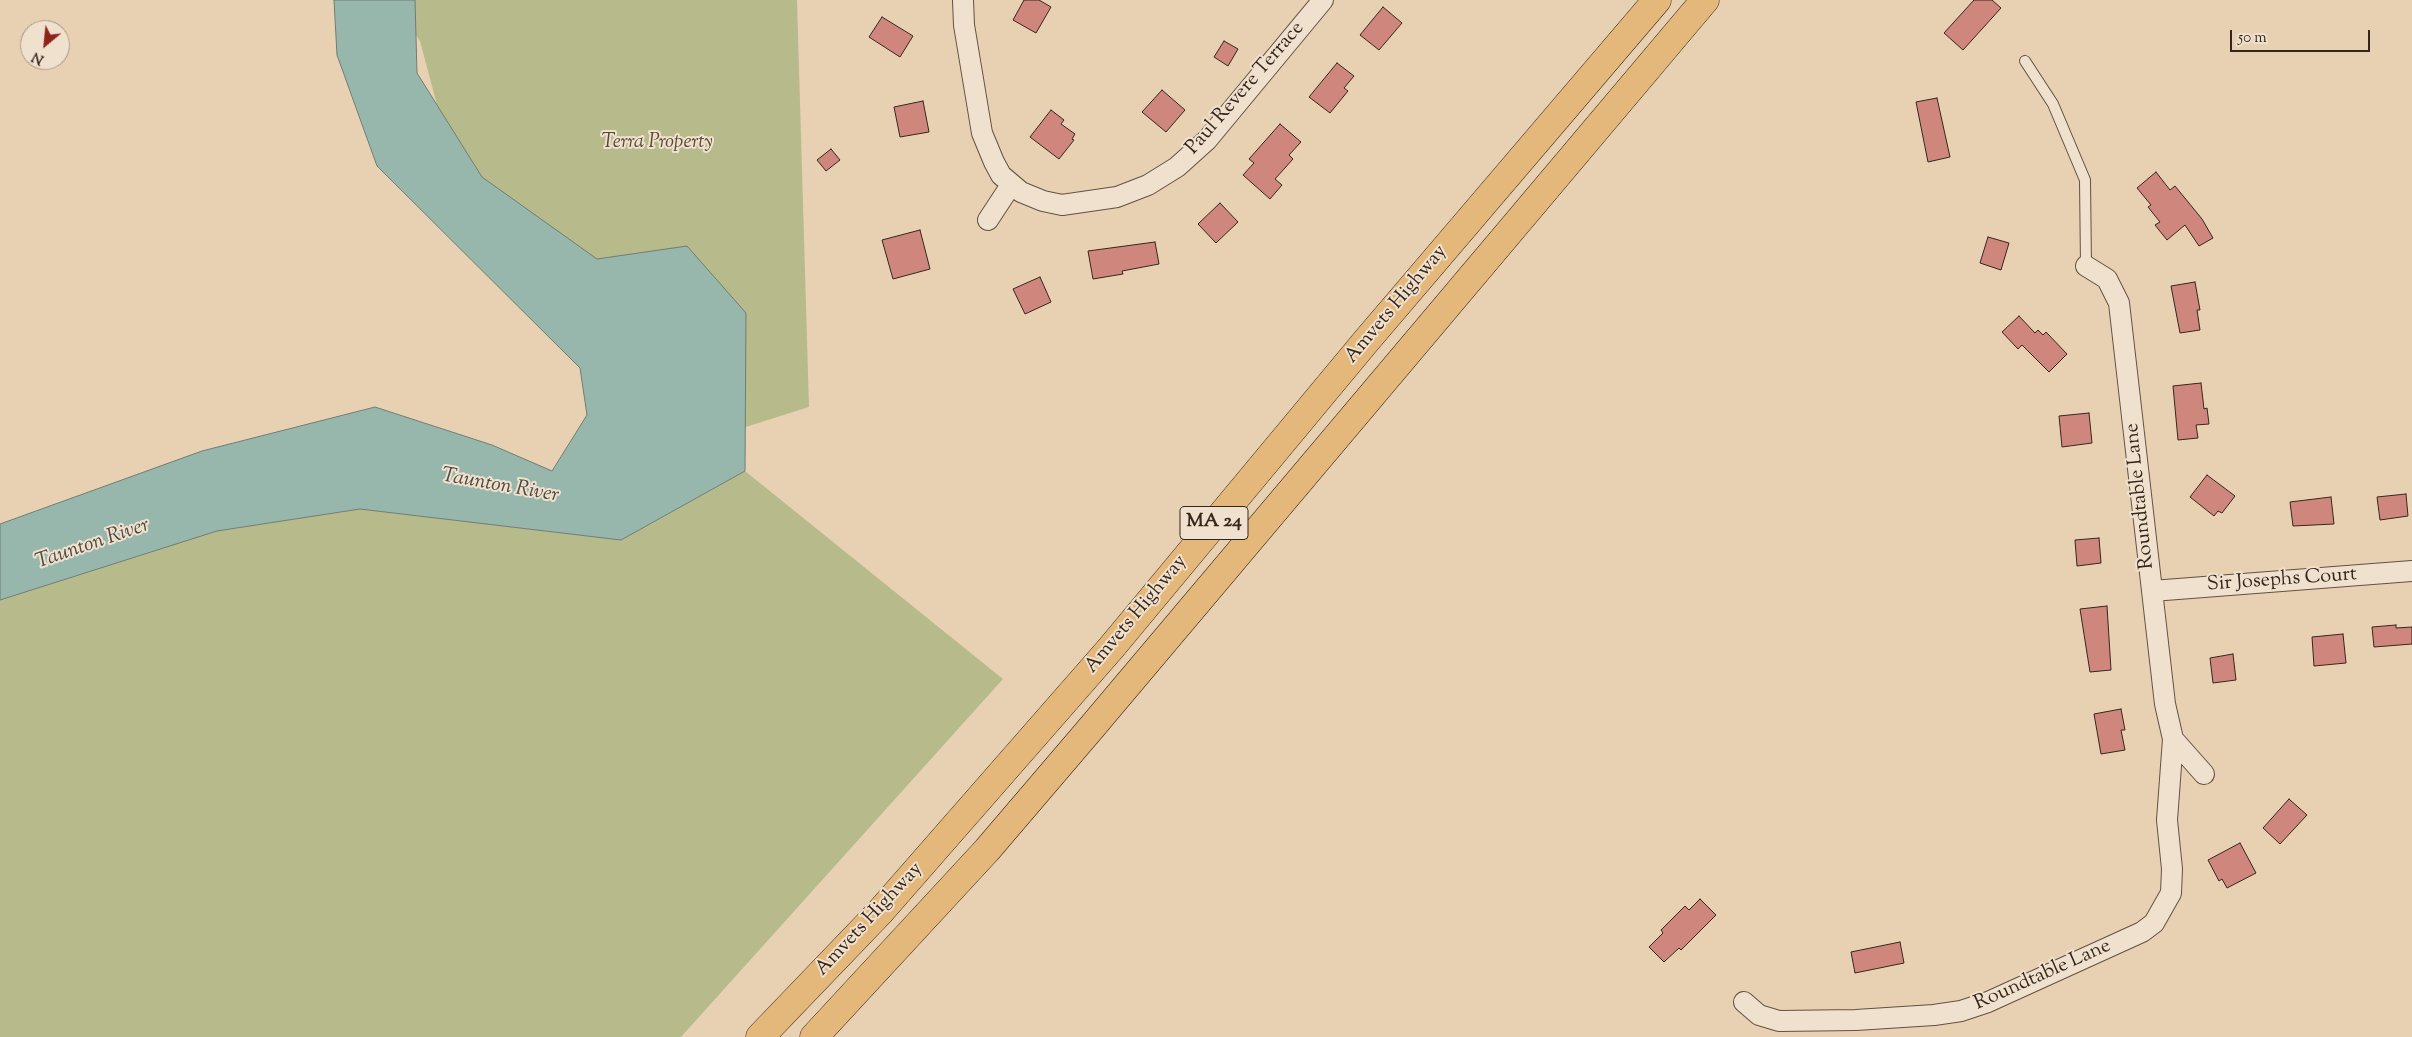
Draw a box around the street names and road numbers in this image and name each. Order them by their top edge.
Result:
street label: Paul Revere Terrace [1182,18,1310,160]
street label: Amvets Highway [1341,241,1453,369]
street label: Roundtable Lane [2121,422,2161,570]
road number: MA 24 [1180,506,1248,540]
street label: Amvets Highway [1081,551,1193,679]
street label: Sir Josephs Court [2206,564,2358,598]
street label: Amvets Highway [811,858,929,982]
street label: Roundtable Lane [1971,935,2115,1017]

